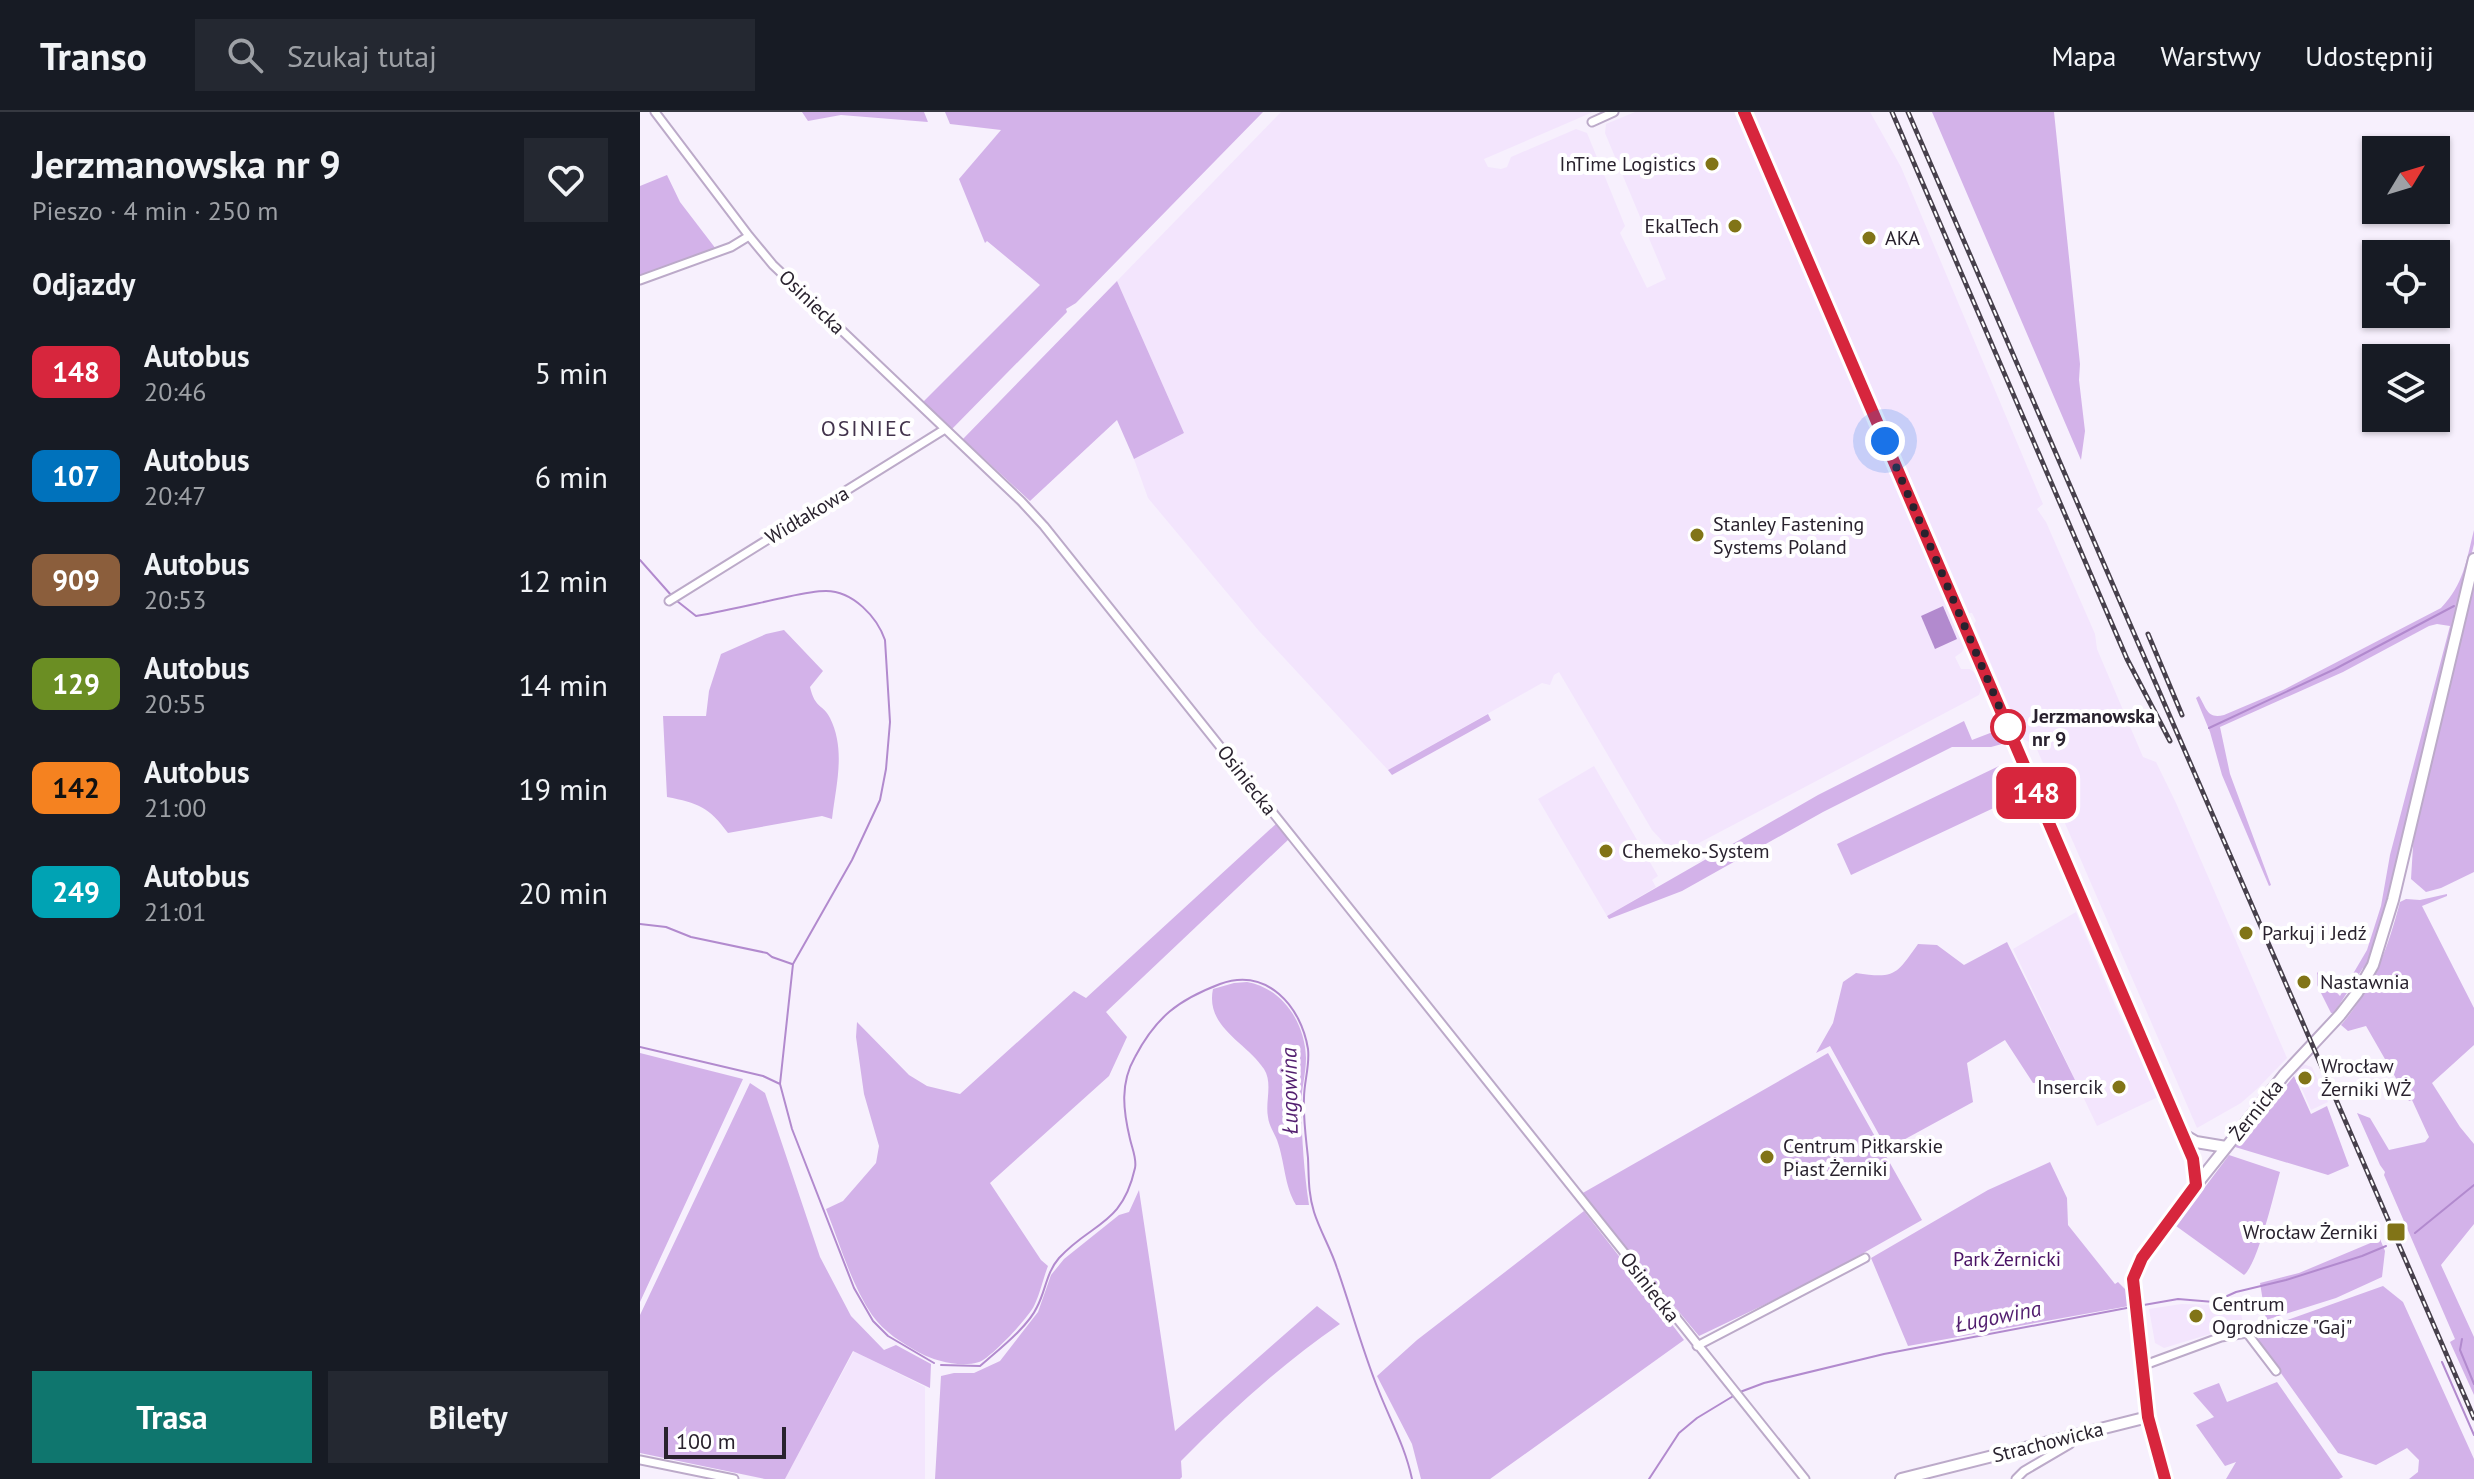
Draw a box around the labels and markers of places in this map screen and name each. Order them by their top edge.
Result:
place label: InTime Logistics [1560,151,1696,177]
marker: InTime Logistics [1703,155,1721,173]
place label: EkalTech [1645,213,1719,239]
marker: EkalTech [1726,217,1744,235]
place label: AKA [1885,225,1920,251]
marker: AKA [1860,229,1878,247]
place label: Stanley Fastening Systems Poland [1713,511,1864,560]
marker: Stanley Fastening Systems Poland [1688,526,1706,544]
place label: Jerzmanowska nr 9 [2031,703,2155,752]
marker: Jerzmanowska nr 9 [1991,710,2025,744]
place label: Chemeko-System [1622,838,1770,864]
marker: Chemeko-System [1597,842,1615,860]
place label: Parkuj i Jedź [2262,920,2367,946]
marker: Parkuj i Jedź [2237,924,2255,942]
place label: Nastawnia [2320,969,2409,995]
marker: Nastawnia [2295,973,2313,991]
place label: Wrocław Żerniki WŻ [2321,1053,2412,1102]
marker: Wrocław Żerniki WŻ [2296,1069,2314,1087]
place label: Insercik [2037,1074,2103,1100]
marker: Insercik [2110,1078,2128,1096]
place label: Centrum Piłkarskie Piast Żerniki [1783,1133,1943,1182]
marker: Centrum Piłkarskie Piast Żerniki [1758,1148,1776,1166]
place label: Wrocław Żerniki [2243,1219,2378,1245]
marker: Wrocław Żerniki [2385,1221,2407,1243]
place label: Centrum Ogrodnicze "Gaj" [2212,1291,2353,1340]
marker: Centrum Ogrodnicze "Gaj" [2187,1307,2205,1325]

